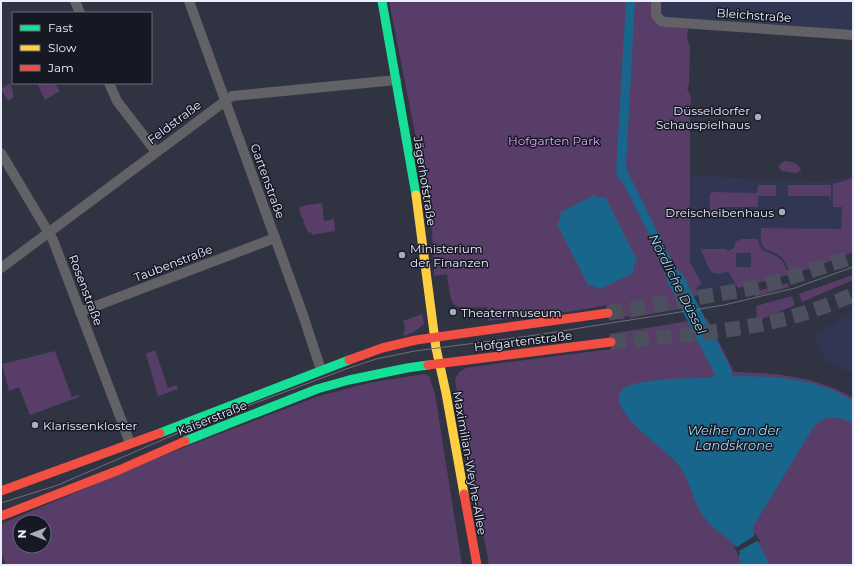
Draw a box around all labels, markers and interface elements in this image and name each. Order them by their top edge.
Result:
street label: Bleichstraße [716,5,792,25]
legend [12,12,152,84]
text: Fast [48,20,73,35]
text: Slow [48,40,77,55]
text: Jam [47,60,74,75]
street label: Feldstraße [144,97,204,147]
place label: Düsseldorfer Schauspielhaus [656,103,750,132]
marker: Düsseldorfer Schauspielhaus [753,112,763,122]
park label: Hofgarten Park [508,133,601,148]
street label: Jägerhofstraße [410,134,439,227]
street label: Gartenstraße [247,141,289,221]
place label: Dreischeibenhaus [665,205,774,220]
marker: Dreischeibenhaus [777,207,787,217]
water label: Nördliche Düssel [646,231,710,337]
street label: Taubenstraße [132,241,214,285]
place label: Ministerium der Finanzen [410,241,489,270]
marker: Ministerium der Finanzen [397,250,407,260]
street label: Rosenstraße [66,252,106,328]
place label: Theatermuseum [461,305,561,320]
marker: Theatermuseum [448,307,458,317]
street label: Hofgartenstraße [473,328,573,354]
street label: Maximilian-Weyhe-Allee [450,390,490,536]
street label: Kaiserstraße [175,397,249,439]
place label: Klarissenkloster [43,418,138,433]
marker: Klarissenkloster [30,420,40,430]
water label: Weiher an der Landskrone [688,422,781,453]
north arrow [12,514,52,554]
text: N [15,530,29,538]

